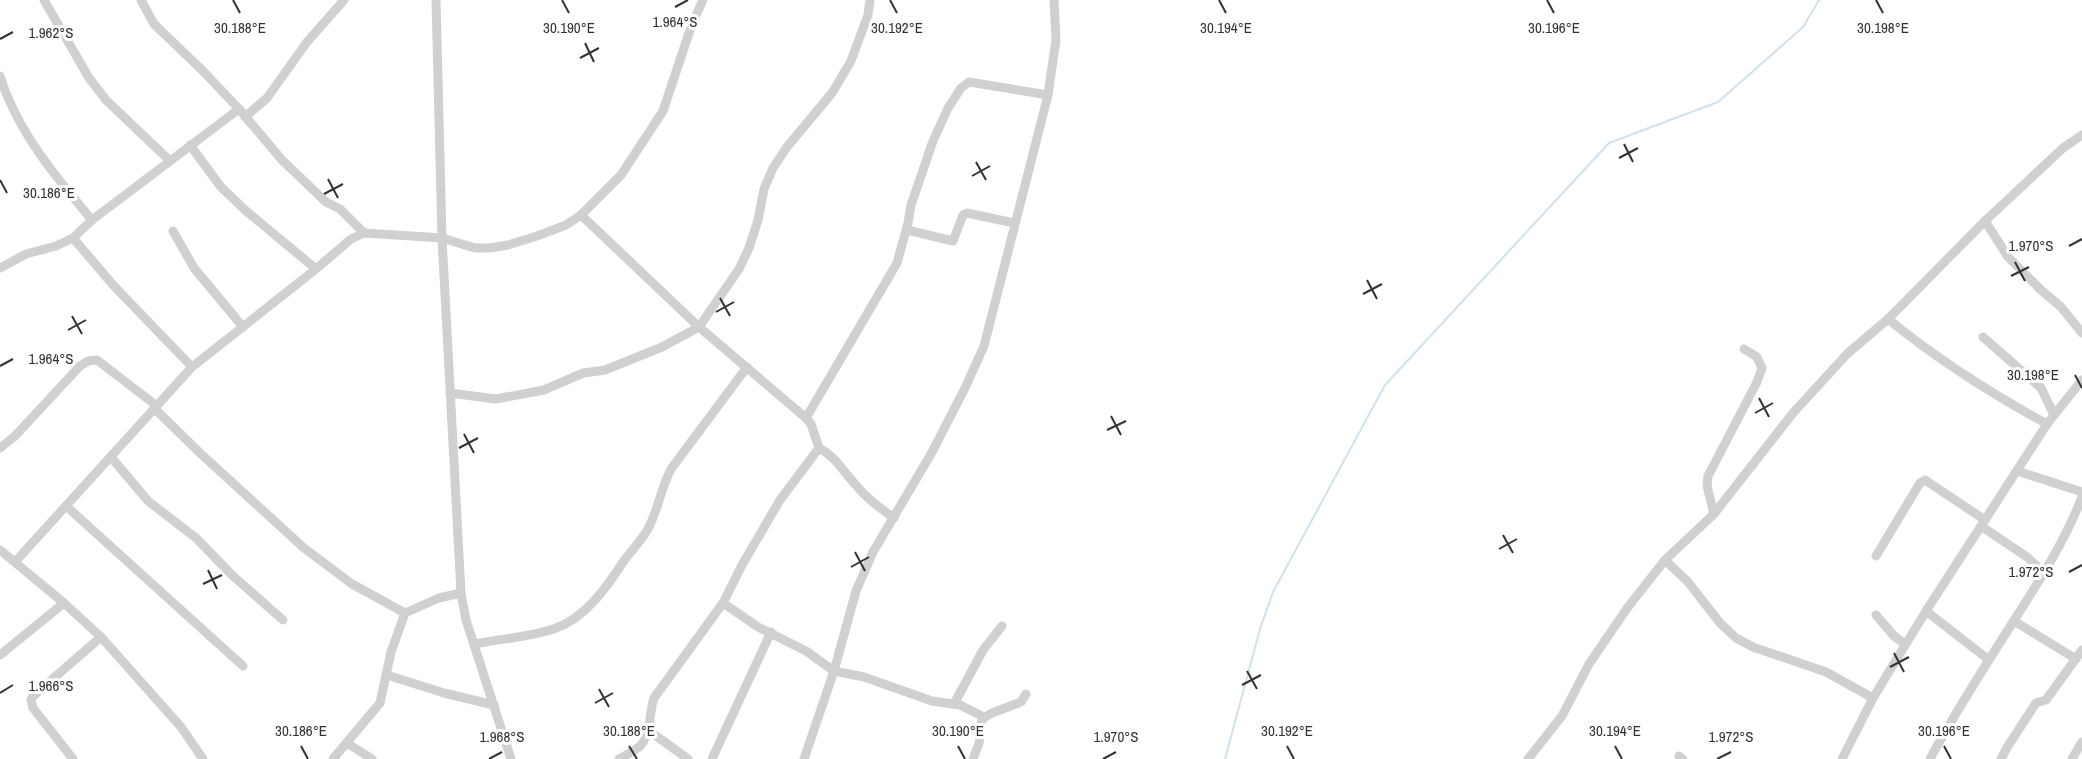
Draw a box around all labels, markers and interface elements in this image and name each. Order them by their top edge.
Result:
text: 1.964°S [653,11,698,32]
text: 30.188°E [214,17,266,38]
text: 30.190°E [543,17,595,38]
text: 30.192°E [871,17,923,38]
text: 30.194°E [1200,17,1252,38]
text: 30.196°E [1528,17,1580,38]
text: 30.198°E [1857,17,1909,38]
text: 1.962°S [29,22,74,43]
text: 30.186°E [23,182,75,203]
text: 1.970°S [2009,235,2054,256]
text: 1.964°S [29,348,74,369]
text: 30.198°E [2007,364,2059,385]
text: 1.972°S [2009,561,2054,582]
text: 1.966°S [29,675,74,696]
text: 30.186°E [275,720,327,741]
text: 30.188°E [603,720,655,741]
text: 30.190°E [932,720,984,741]
text: 30.192°E [1261,720,1313,741]
text: 30.194°E [1589,720,1641,741]
text: 30.196°E [1918,720,1970,741]
text: 1.968°S [480,726,525,747]
text: 1.970°S [1094,726,1139,747]
text: 1.972°S [1709,726,1754,747]

